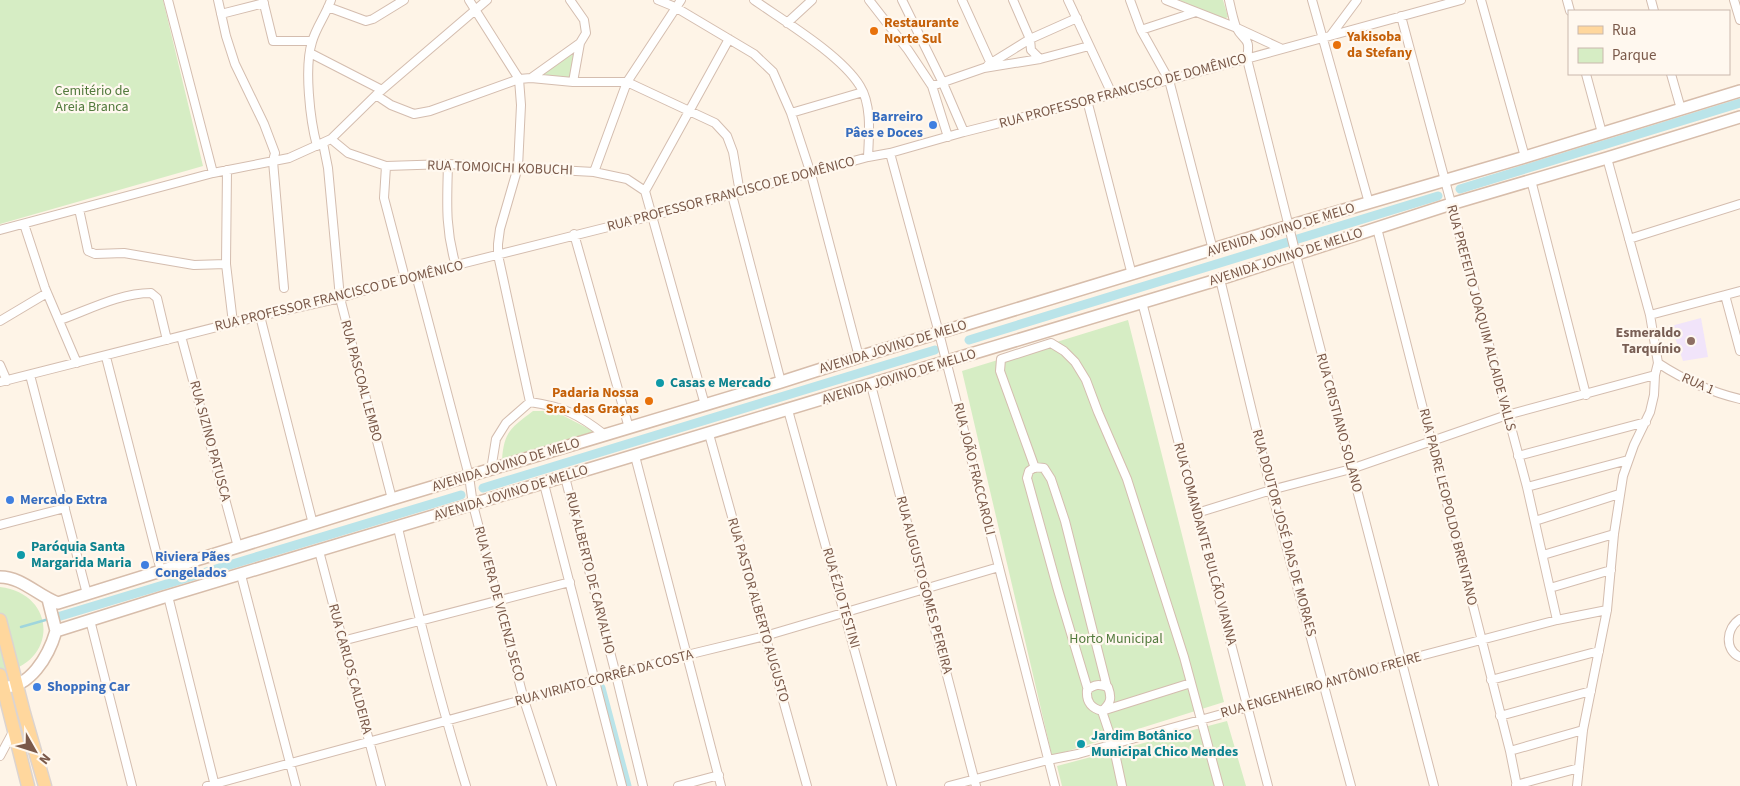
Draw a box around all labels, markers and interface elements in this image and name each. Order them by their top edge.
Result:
legend [1568,10,1730,75]
place label: Restaurante Norte Sul [884,13,959,49]
text: Rua [1612,20,1636,41]
marker: Restaurante Norte Sul [868,25,880,37]
place label: Yakisoba da Stefany [1346,27,1413,63]
marker: Yakisoba da Stefany [1331,39,1343,51]
text: Parque [1612,45,1656,66]
street label: RUA PROFESSOR FRANCISCO DE DOMÊNICO [997,48,1249,134]
park label: Cemitério de Areia Branca [55,81,129,117]
place label: Barreiro Pâes e Doces [845,107,923,143]
marker: Barreiro Pâes e Doces [927,119,939,131]
street label: RUA PROFESSOR FRANCISCO DE DOMÊNICO [605,151,857,237]
street label: RUA TOMOICHI KOBUCHI [427,155,573,181]
street label: AVENIDA JOVINO DE MELO [1205,198,1357,262]
street label: RUA PREFEITO JOAQUIM ALCAIDE VALLS [1441,203,1521,433]
street label: AVENIDA JOVINO DE MELLO [1207,223,1365,291]
street label: RUA PROFESSOR FRANCISCO DE DOMÊNICO [213,255,465,337]
street label: AVENIDA JOVINO DE MELO [817,315,969,379]
street label: RUA PASCOAL LEMBO [335,318,387,444]
place label: Esmeraldo Tarquínio [1616,323,1681,359]
marker: Esmeraldo Tarquínio [1685,335,1697,347]
street label: AVENIDA JOVINO DE MELLO [819,344,979,410]
street label: RUA CRISTIANO SOLANO [1311,351,1367,495]
street label: RUA 1 [1678,368,1718,400]
place label: Casas e Mercado [670,373,771,393]
marker: Casas e Mercado [654,377,666,389]
street label: RUA SIZINO PATUSCA [184,378,236,504]
place label: Padaria Nossa Sra. das Graças [546,383,639,419]
marker: Padaria Nossa Sra. das Graças [643,395,655,407]
street label: RUA JOÃO FRACCAROLI [948,401,1000,537]
street label: RUA PADRE LEOPOLDO BRENTANO [1414,406,1482,608]
street label: RUA DOUTOR JOSÉ DIAS DE MORAES [1247,427,1321,639]
street label: AVENIDA JOVINO DE MELO [430,433,582,497]
street label: RUA COMANDANTE BULCÃO VIANNA [1168,440,1242,648]
street label: AVENIDA JOVINO DE MELLO [431,460,591,526]
place label: Mercado Extra [20,490,108,510]
street label: RUA ALBERTO DE CARVALHO [560,490,620,656]
marker: Mercado Extra [4,494,16,506]
street label: RUA AUGUSTO GOMES PEREIRA [891,494,957,676]
street label: RUA PASTOR ALBERTO AUGUSTO [722,515,794,705]
street label: RUA VERA DE VICENZI SECO [469,524,529,684]
place label: Paróquia Santa Margarida Maria [31,537,132,573]
street label: RUA ÉZIO TESTINI [817,545,865,651]
place label: Riviera Pães Congelados [155,547,230,583]
marker: Paróquia Santa Margarida Maria [15,549,27,561]
marker: Riviera Pães Congelados [139,559,151,571]
street label: RUA CARLOS CALDEIRA [323,602,377,737]
park label: Horto Municipal [1069,629,1163,649]
street label: RUA VIRIATO CORRÊA DA COSTA [513,644,696,711]
street label: RUA ENGENHEIRO ANTÔNIO FREIRE [1218,647,1424,723]
place label: Shopping Car [47,677,130,697]
marker: Shopping Car [31,681,43,693]
north arrow [10,726,60,776]
place label: Jardim Botânico Municipal Chico Mendes [1091,726,1238,762]
marker: Jardim Botânico Municipal Chico Mendes [1075,738,1087,750]
text: N [34,749,55,768]

